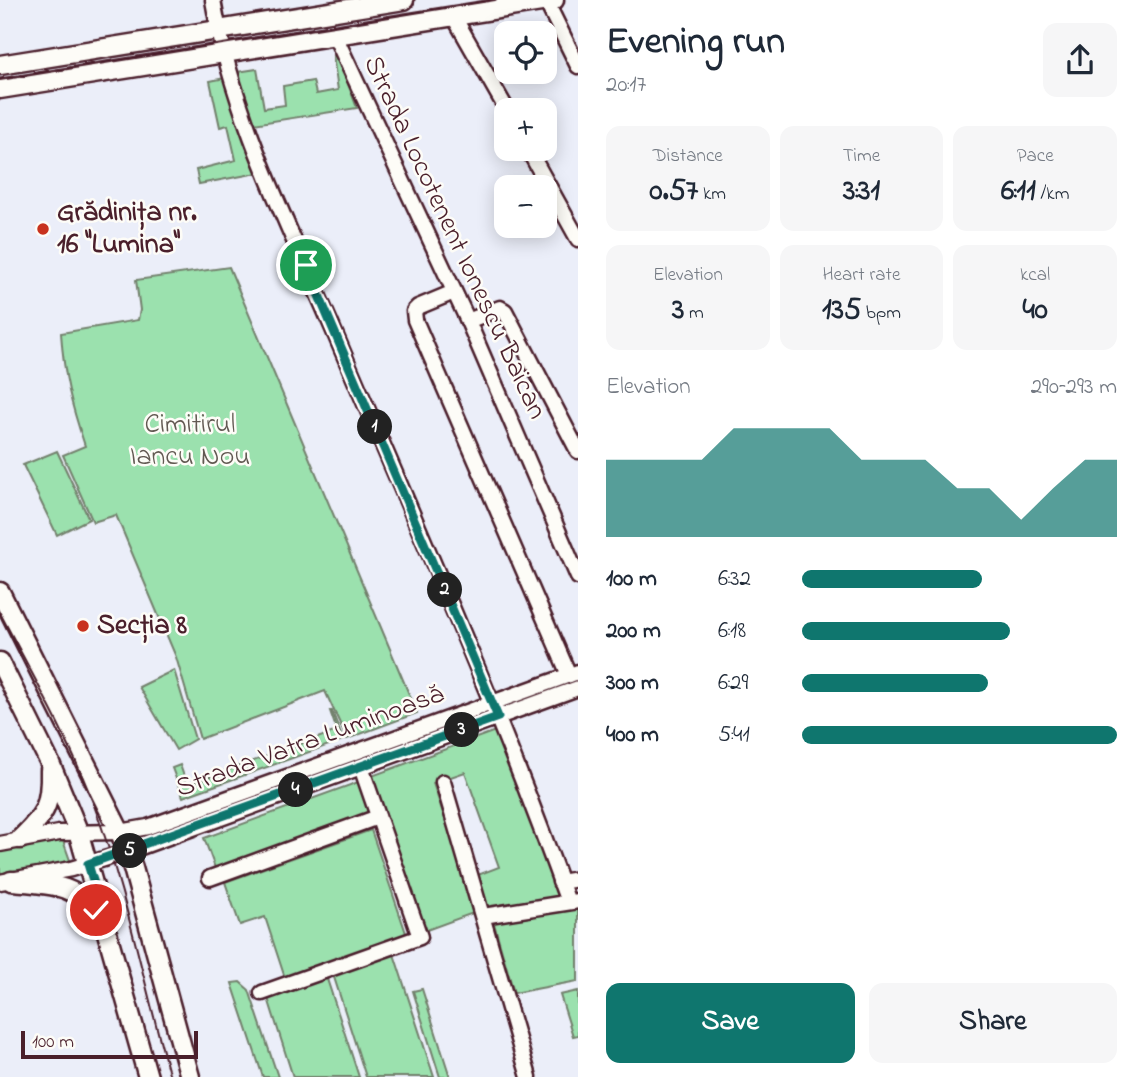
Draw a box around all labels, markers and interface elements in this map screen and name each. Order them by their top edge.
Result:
text: Evening run [606,15,785,71]
map controls [494,21,557,238]
button: locate [494,21,557,84]
button: share [1043,23,1117,97]
street label: Strada Locotenent Ionescu Baican [352,49,556,427]
text: 20:17 [606,69,646,102]
button: + [494,98,557,161]
text: Distance [653,143,723,170]
text: Time [843,143,880,170]
text: Pace [1017,143,1054,170]
text: 0.57 [650,170,698,214]
text: 3:31 [843,170,880,214]
text: 6:11 [1001,170,1036,214]
button: − [494,175,557,238]
text: km [698,181,726,208]
text: /km [1036,181,1069,208]
place label: Grădinița nr. 16 "Lumina" [57,193,197,266]
marker: Grădinița nr. 16 "Lumina" [35,221,51,237]
pin [276,235,336,295]
icon: arrive [287,246,325,284]
text: Elevation [653,262,723,289]
text: Heart rate [823,262,900,289]
text: kcal [1020,262,1050,289]
text: 3 [672,289,684,333]
text: 135 [822,289,861,333]
text: 40 [1023,289,1048,333]
text: m [684,300,704,327]
text: bpm [861,300,901,327]
text: Elevation [606,371,691,404]
text: 290–293 m [1031,371,1117,404]
park label: Cimitirul Iancu Nou [130,405,250,478]
pin: 1 [358,410,392,444]
text: 1 [371,413,378,440]
text: 100 m [606,563,657,596]
text: 6:32 [718,563,751,596]
pin: 2 [428,572,462,608]
text: 2 [440,576,449,603]
place label: Secția 8 [97,606,188,647]
text: 200 m [606,615,661,648]
text: 6:18 [718,615,746,648]
marker: Secția 8 [75,618,91,634]
text: 300 m [606,667,659,700]
text: 6:29 [718,667,748,700]
street label: Strada Vatra Luminoasă [170,674,450,810]
pin: 3 [444,712,480,748]
text: 3 [458,716,465,743]
text: 400 m [606,719,659,752]
text: 5:41 [718,719,750,752]
pin: 4 [278,772,314,808]
text: 4 [292,776,299,803]
pin: 5 [113,834,148,868]
text: 5 [124,837,135,864]
pin [66,880,126,940]
icon: check [77,891,115,929]
button: Save [606,983,855,1063]
button: Share [869,983,1117,1063]
scale bar [21,1028,198,1060]
text: 100 m [32,1029,74,1056]

